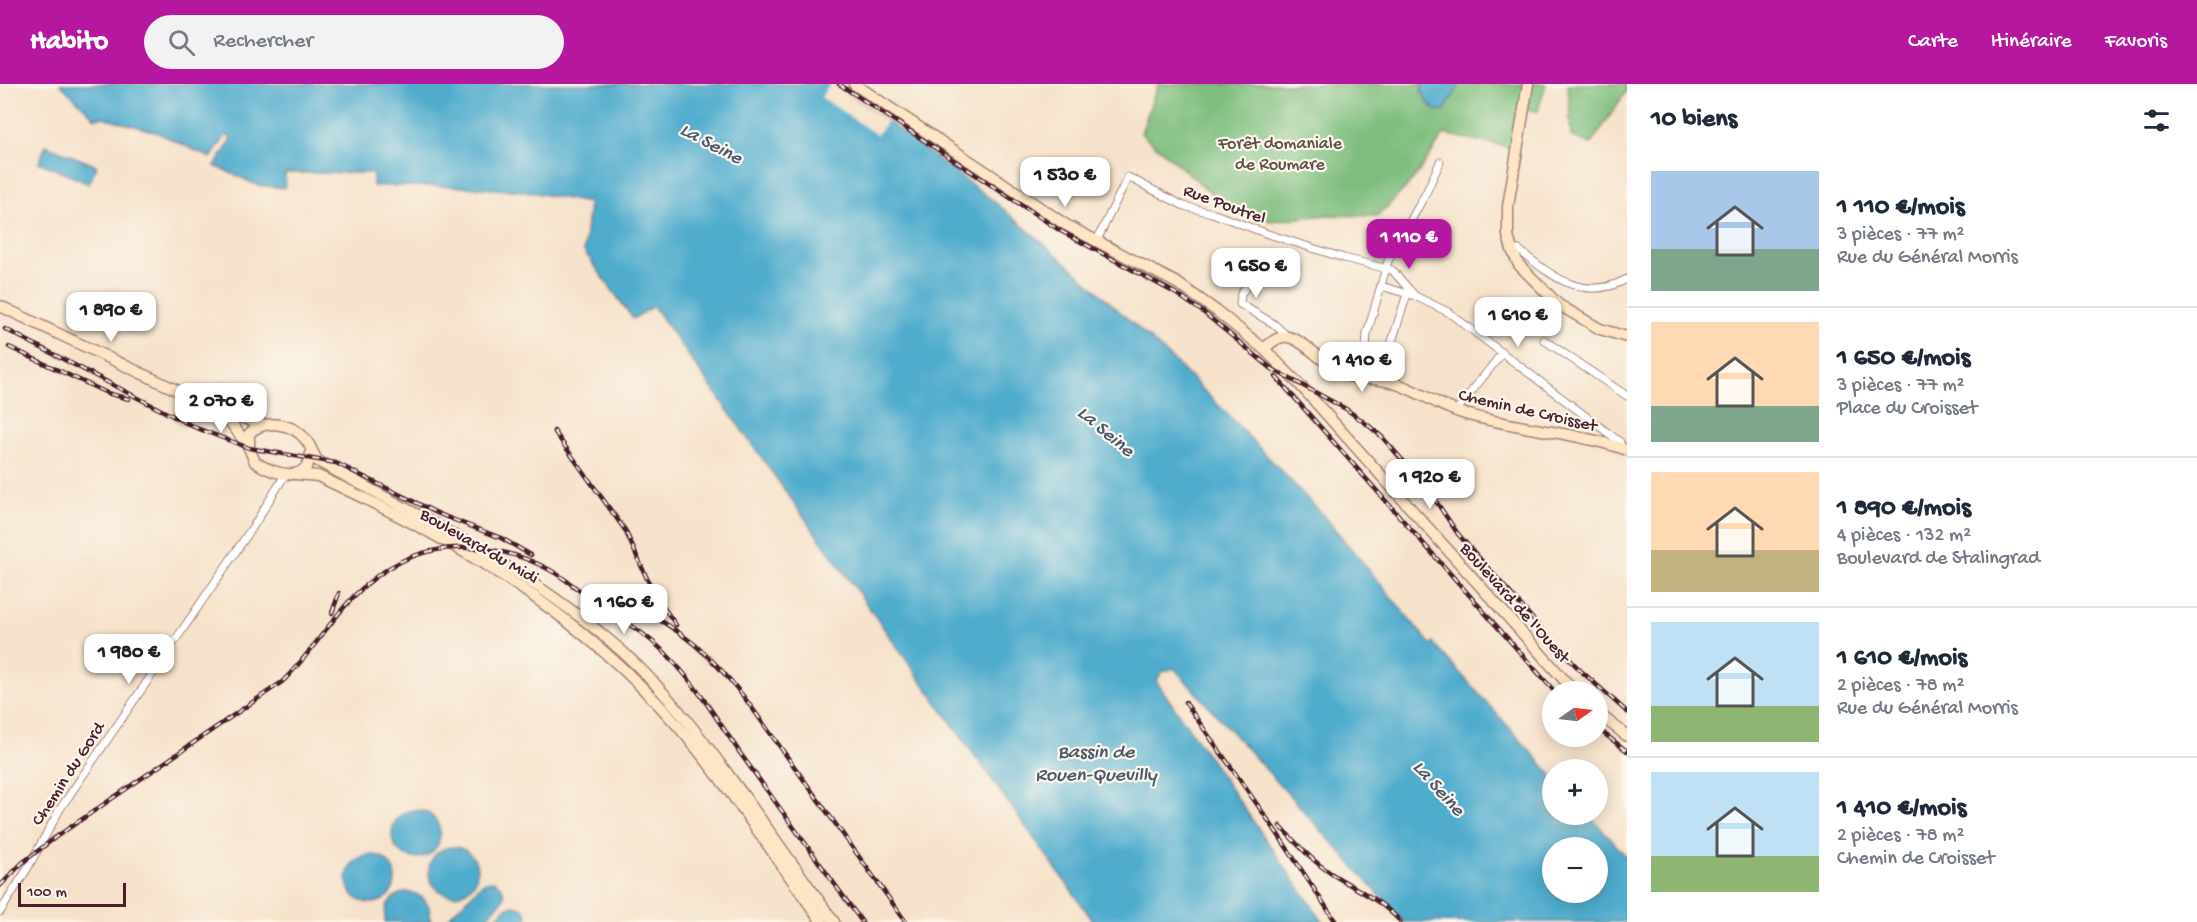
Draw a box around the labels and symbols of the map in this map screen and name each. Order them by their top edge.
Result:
water label: La Seine [675,119,746,171]
park label: Forêt domaniale de Roumare [1217,134,1343,176]
pin: 1 530 € [1010,157,1120,208]
street label: Rue Poutrel [1180,181,1268,230]
pin: 1 110 € [1354,219,1464,270]
pin: 1 650 € [1201,248,1311,299]
pin: 1 890 € [56,292,166,343]
pin: 1 610 € [1463,297,1573,348]
pin: 1 410 € [1307,342,1417,393]
pin: 2 070 € [166,383,276,434]
street label: Chemin de Croisset [1456,385,1600,438]
water label: La Seine [1072,402,1138,463]
pin: 1 920 € [1375,459,1485,510]
street label: Boulevard du Midi [415,504,542,590]
street label: Boulevard de l'Ouest [1454,538,1575,669]
pin: 1 160 € [569,584,679,635]
pin: 1 980 € [74,634,184,685]
north arrow [1542,681,1608,747]
street label: Chemin du Gord [28,717,111,830]
water label: Bassin de Rouen-Quevilly [1035,742,1158,788]
water label: La Seine [1406,757,1469,822]
scale bar [18,880,126,908]

